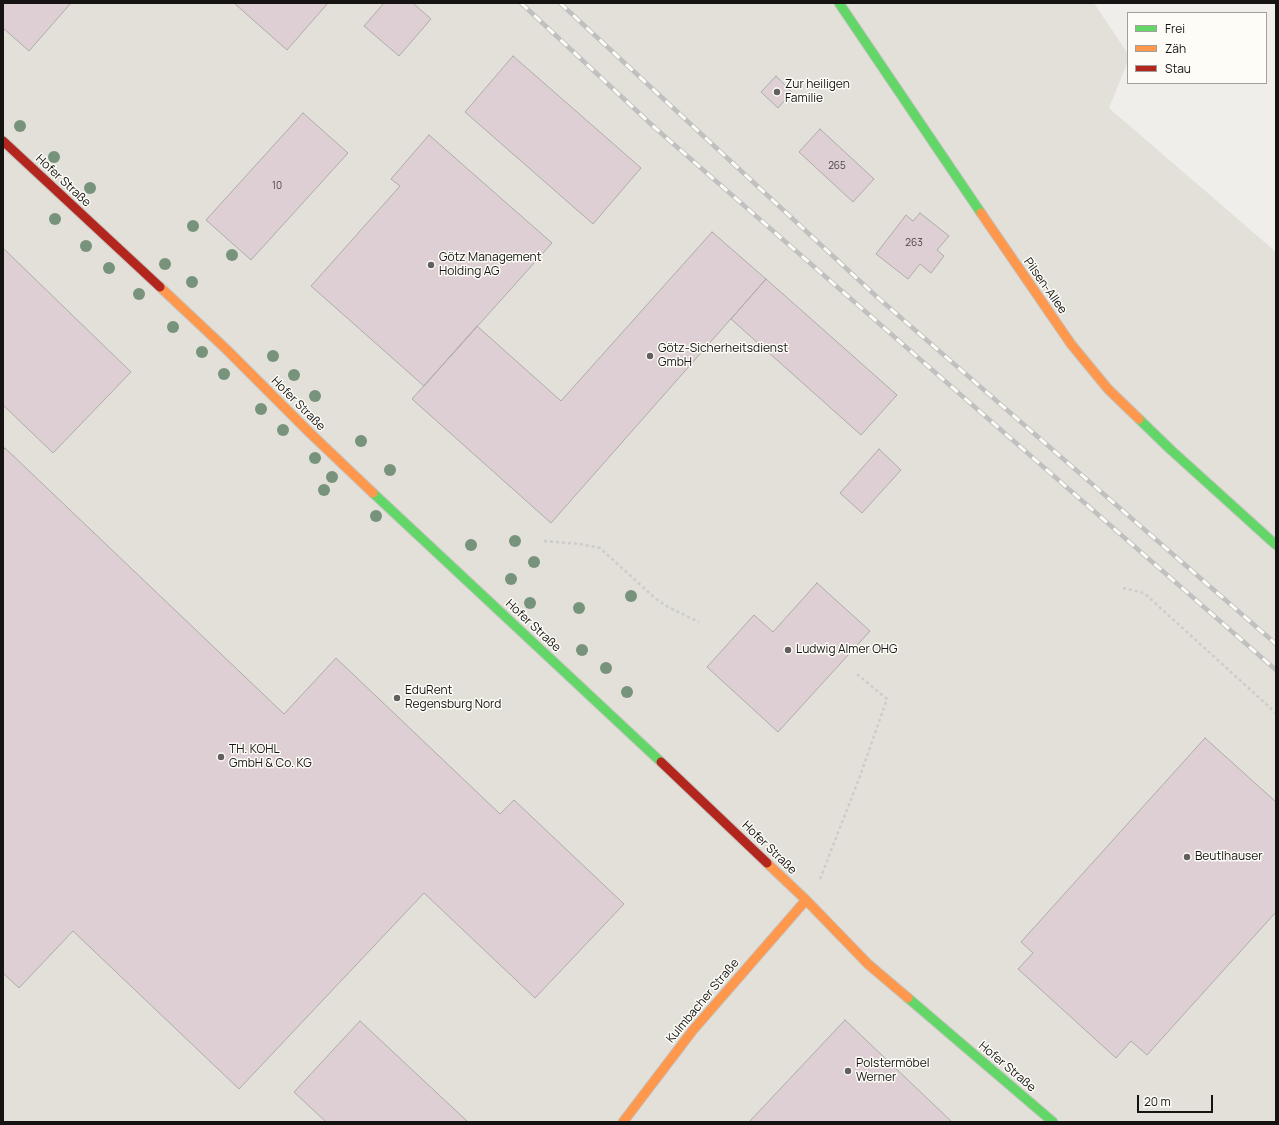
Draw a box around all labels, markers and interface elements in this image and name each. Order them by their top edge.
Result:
legend [1127,12,1267,84]
text: Frei [1165,20,1185,37]
text: Zäh [1165,40,1186,57]
text: Stau [1165,60,1191,77]
place label: Zur heiligen Familie [785,78,850,106]
marker: Zur heiligen Familie [772,87,782,97]
street label: Hofer Straße [32,152,94,210]
house number: 265 [828,160,846,172]
house number: 10 [272,180,282,192]
house number: 263 [905,237,923,249]
place label: Götz Management Holding AG [439,251,542,279]
street label: Pilsen-Allee [1020,255,1070,317]
marker: Götz Management Holding AG [426,260,436,270]
place label: Götz-Sicherheitsdienst GmbH [658,342,788,370]
marker: Götz-Sicherheitsdienst GmbH [645,351,655,361]
street label: Hofer Straße [268,374,328,434]
street label: Hofer Straße [502,597,564,655]
place label: Ludwig Almer OHG [796,643,898,657]
marker: Ludwig Almer OHG [783,645,793,655]
place label: EduRent Regensburg Nord [405,684,501,712]
marker: EduRent Regensburg Nord [392,693,402,703]
place label: TH. KOHL GmbH & Co. KG [229,743,312,771]
marker: TH. KOHL GmbH & Co. KG [216,752,226,762]
street label: Hofer Straße [739,818,799,878]
place label: Beutlhauser [1195,850,1263,864]
marker: Beutlhauser [1182,852,1192,862]
street label: Kulmbacher Straße [664,956,742,1046]
street label: Hofer Straße [975,1039,1039,1095]
place label: Polstermöbel Werner [856,1057,929,1085]
marker: Polstermöbel Werner [843,1066,853,1076]
scale bar [1139,1087,1215,1113]
text: 20 m [1144,1093,1171,1110]

